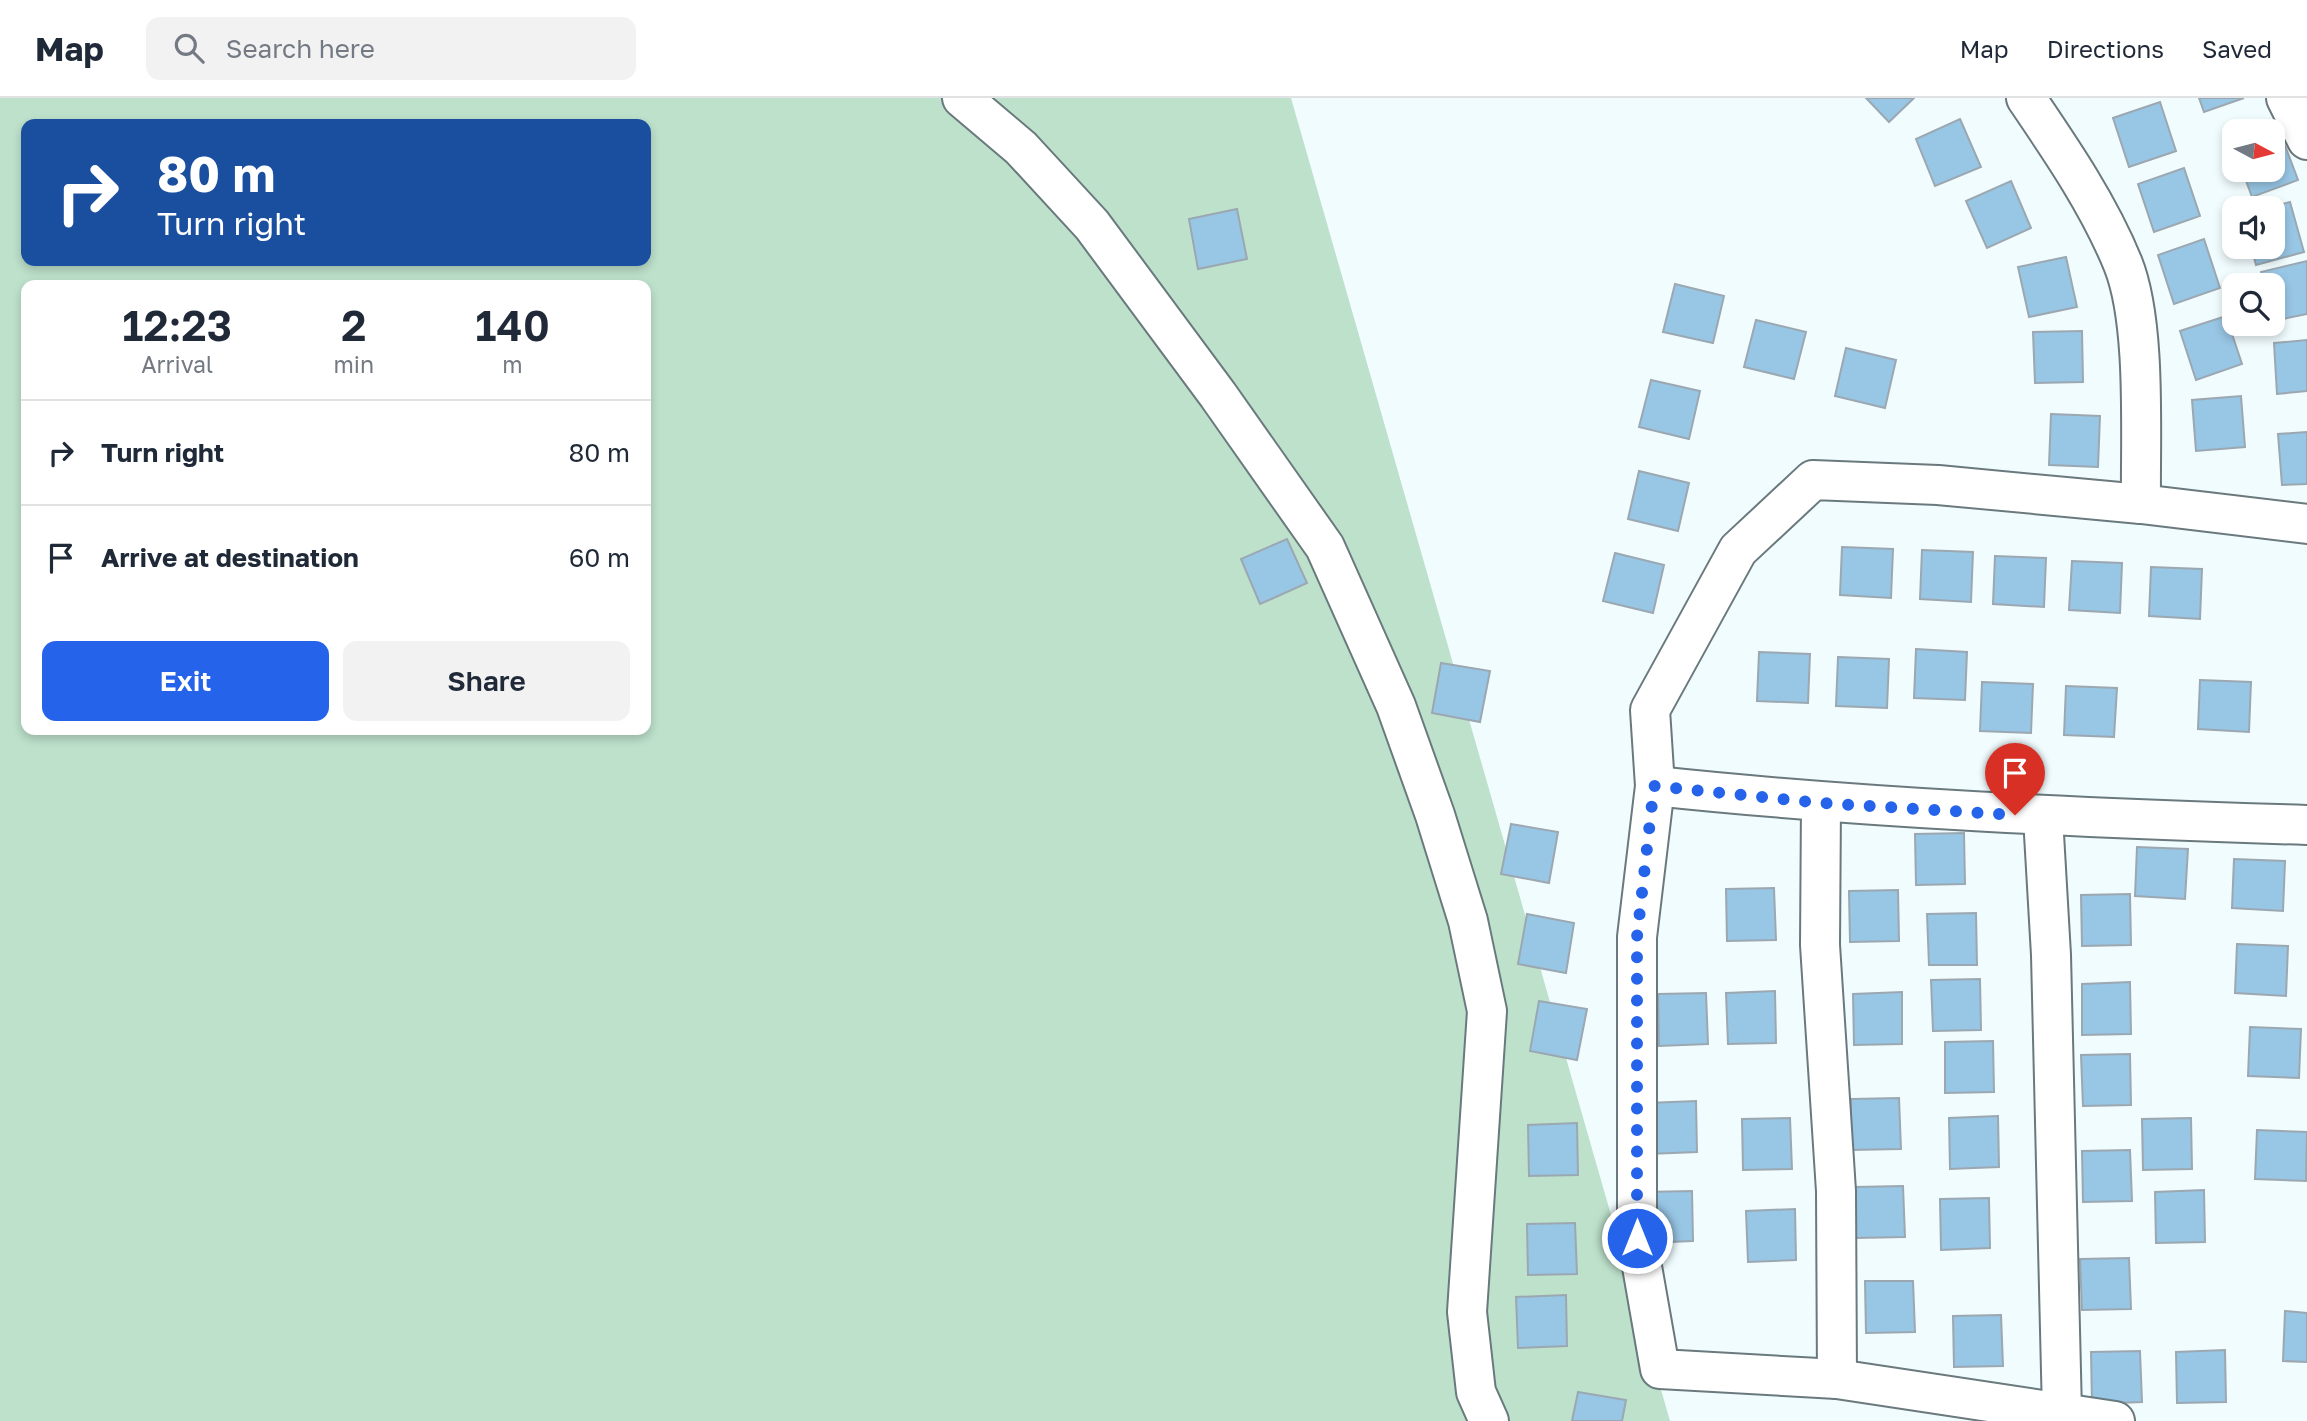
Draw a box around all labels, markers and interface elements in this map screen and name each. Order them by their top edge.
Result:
search box [146,17,636,80]
text: Map [35,29,104,68]
icon: search [170,29,208,67]
text: Search here [226,33,375,64]
text: Map [1960,34,2009,63]
text: Directions [2047,34,2164,63]
text: Saved [2202,34,2272,63]
north arrow [2222,119,2286,182]
map controls [2222,119,2285,336]
text: 80 m [157,144,275,203]
icon: right [42,147,133,238]
button: sound [2222,196,2285,259]
text: Turn right [157,204,306,242]
button: search [2222,273,2285,336]
text: 12:23 [122,300,232,350]
text: 2 [341,300,366,350]
text: 140 [475,300,550,350]
text: Arrival [141,350,213,378]
text: min [333,350,374,378]
text: m [502,350,523,378]
icon: right [42,434,80,472]
text: Turn right [101,437,224,468]
text: 80 m [569,437,630,468]
icon: arrive [42,539,80,577]
text: Arrive at destination [101,542,359,573]
text: 60 m [569,542,630,573]
button: Exit [42,641,329,721]
button: Share [343,641,630,721]
pin [1985,743,2045,815]
icon: arrive [1996,754,2034,792]
position arrow [1600,1201,1674,1275]

